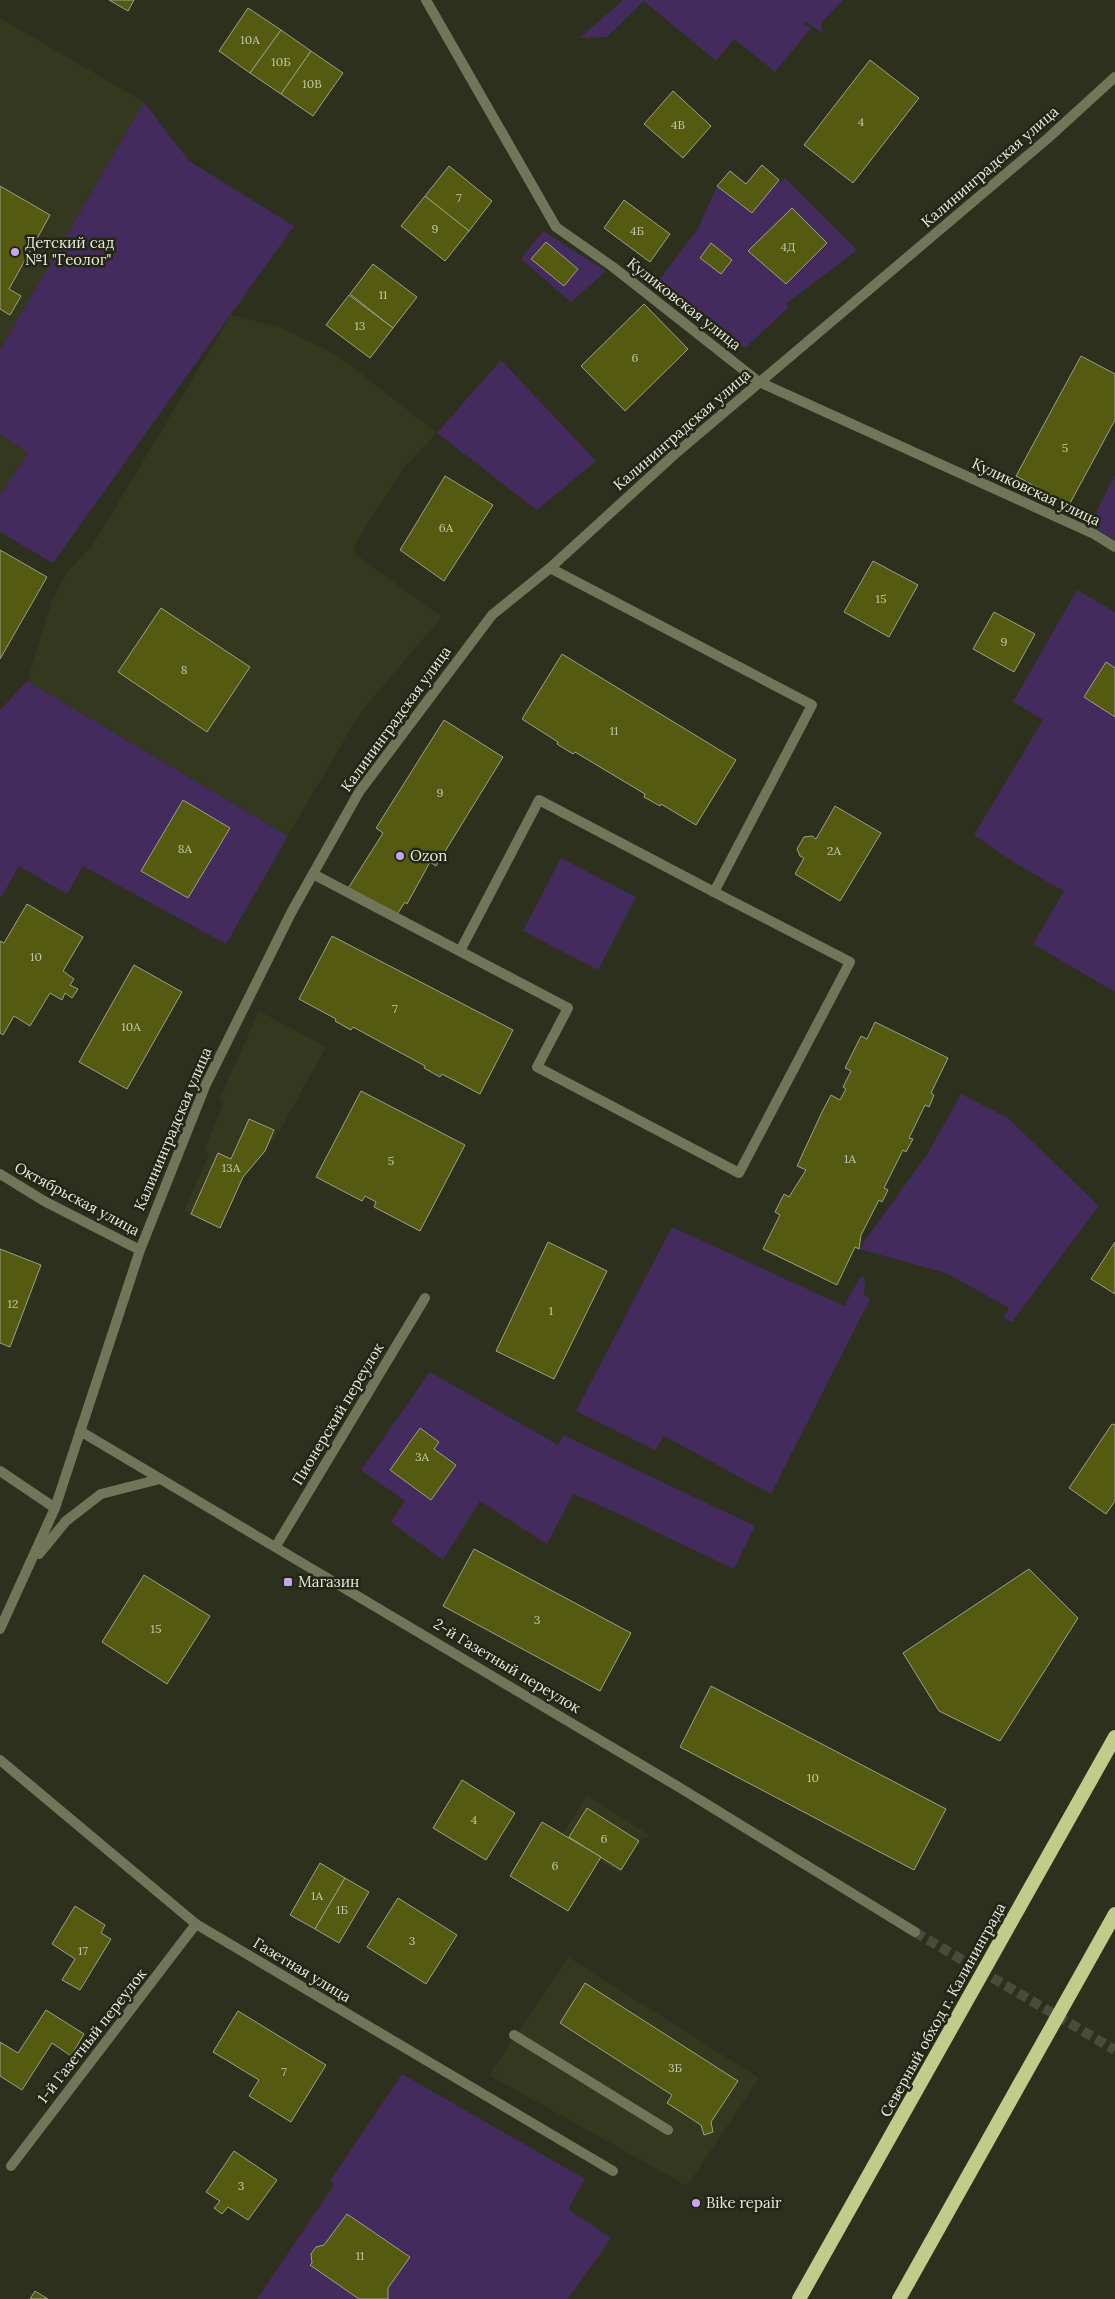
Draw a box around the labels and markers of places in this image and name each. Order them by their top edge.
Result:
place label: Детский сад №1 "Геолог" [25,233,114,269]
marker: Детский сад №1 "Геолог" [9,246,21,258]
place label: Ozon [410,846,447,865]
marker: Ozon [394,850,406,862]
place label: Магазин [298,1572,359,1591]
marker: Магазин [282,1576,294,1588]
place label: Bike repair [706,2193,782,2212]
marker: Bike repair [690,2197,702,2209]

